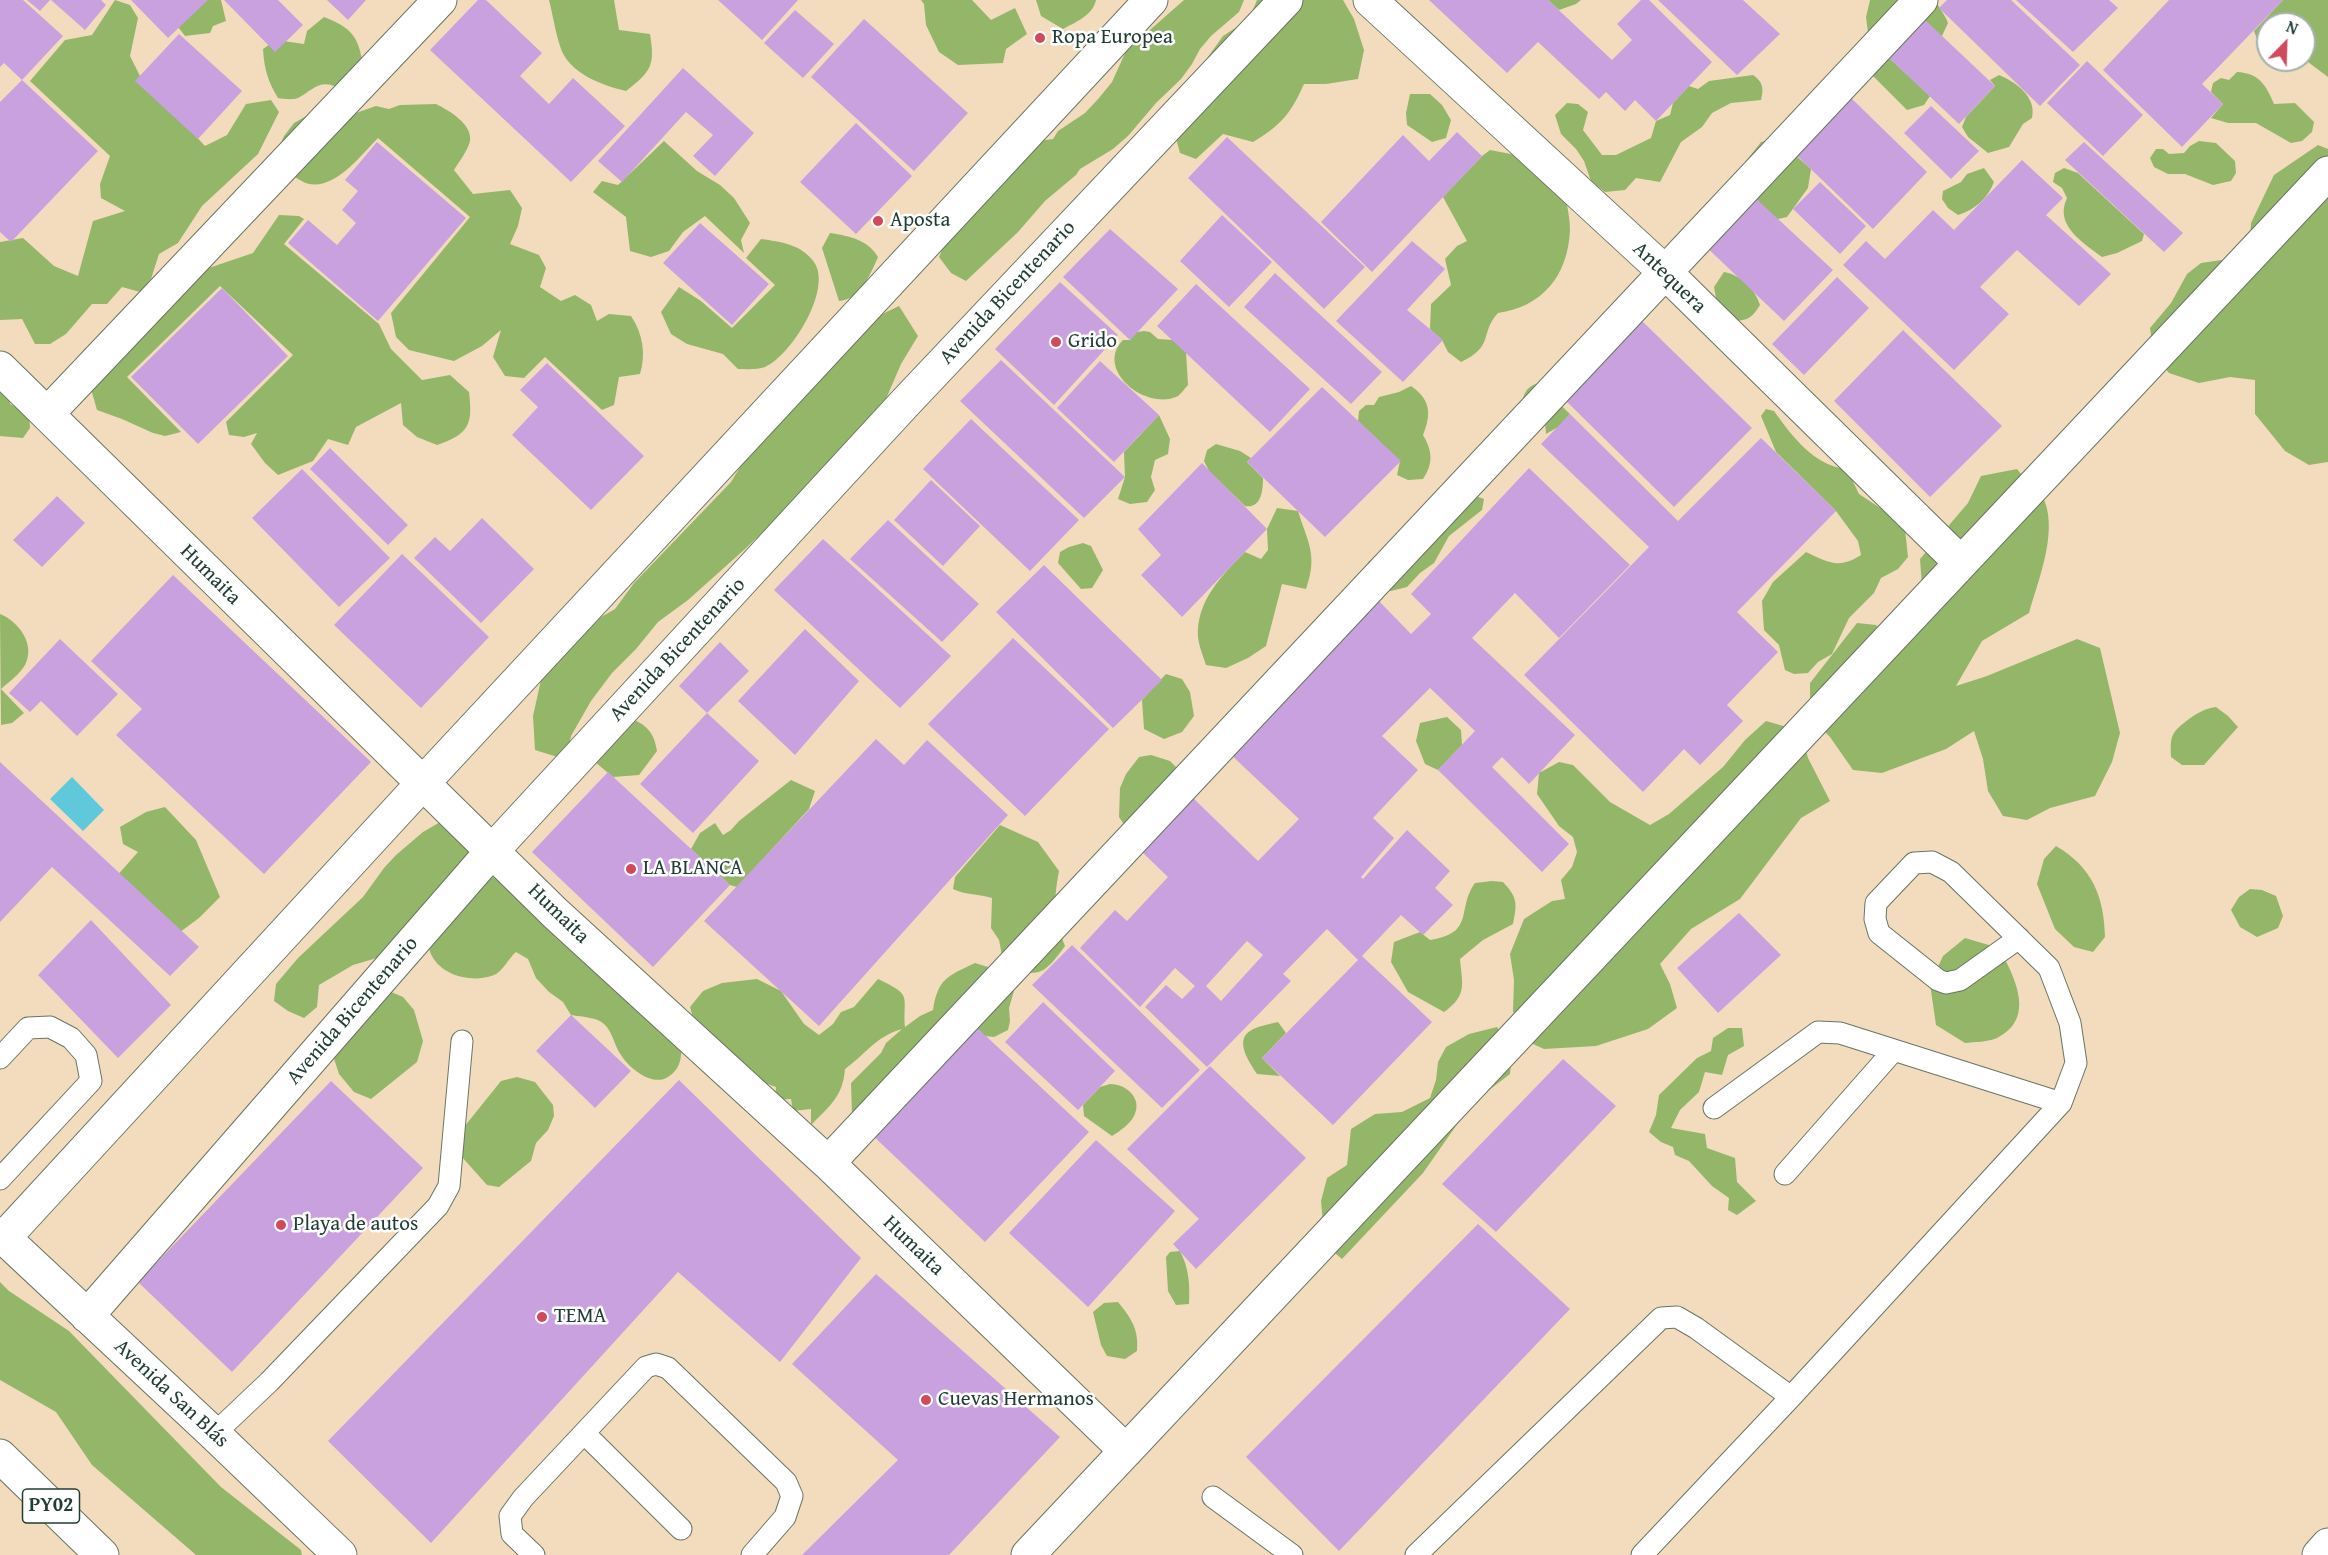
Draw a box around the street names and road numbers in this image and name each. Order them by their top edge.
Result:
street label: Avenida Bicentenario [935,216,1081,370]
street label: Antequera [1627,237,1711,319]
street label: Humaita [174,539,246,611]
street label: Avenida Bicentenario [605,573,751,727]
street label: Humaita [522,879,594,949]
street label: Avenida Bicentenario [282,932,424,1090]
street label: Humaita [877,1211,949,1281]
street label: Avenida San Blás [108,1334,234,1454]
road number: PY02 [22,1489,80,1523]

